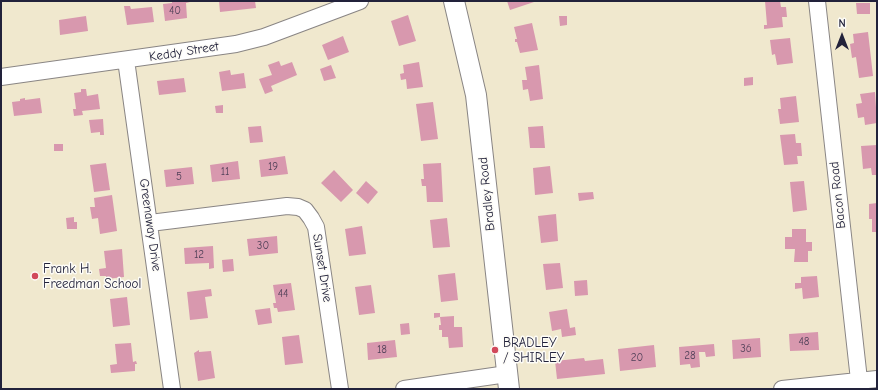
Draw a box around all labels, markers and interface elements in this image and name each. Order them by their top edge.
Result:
house number: 40 [169,4,181,18]
north arrow [822,16,862,56]
text: N [838,17,846,30]
street label: Keddy Street [148,39,220,65]
street label: Bradley Road [475,156,499,232]
house number: 19 [268,160,278,174]
street label: Bacon Road [827,161,849,229]
house number: 11 [221,165,229,179]
house number: 5 [176,170,182,184]
street label: Greenaway Drive [136,178,164,272]
street label: Sunset Drive [309,233,335,303]
house number: 30 [257,239,269,253]
house number: 12 [194,248,204,262]
place label: Frank H. Freedman School [43,261,141,292]
marker: Frank H. Freedman School [30,271,40,281]
house number: 44 [278,287,288,301]
place label: BRADLEY / SHIRLEY [503,335,564,366]
house number: 48 [799,335,809,349]
house number: 36 [740,342,752,356]
house number: 18 [377,343,387,357]
marker: BRADLEY / SHIRLEY [490,345,500,355]
house number: 28 [684,349,696,363]
house number: 20 [631,351,643,365]

